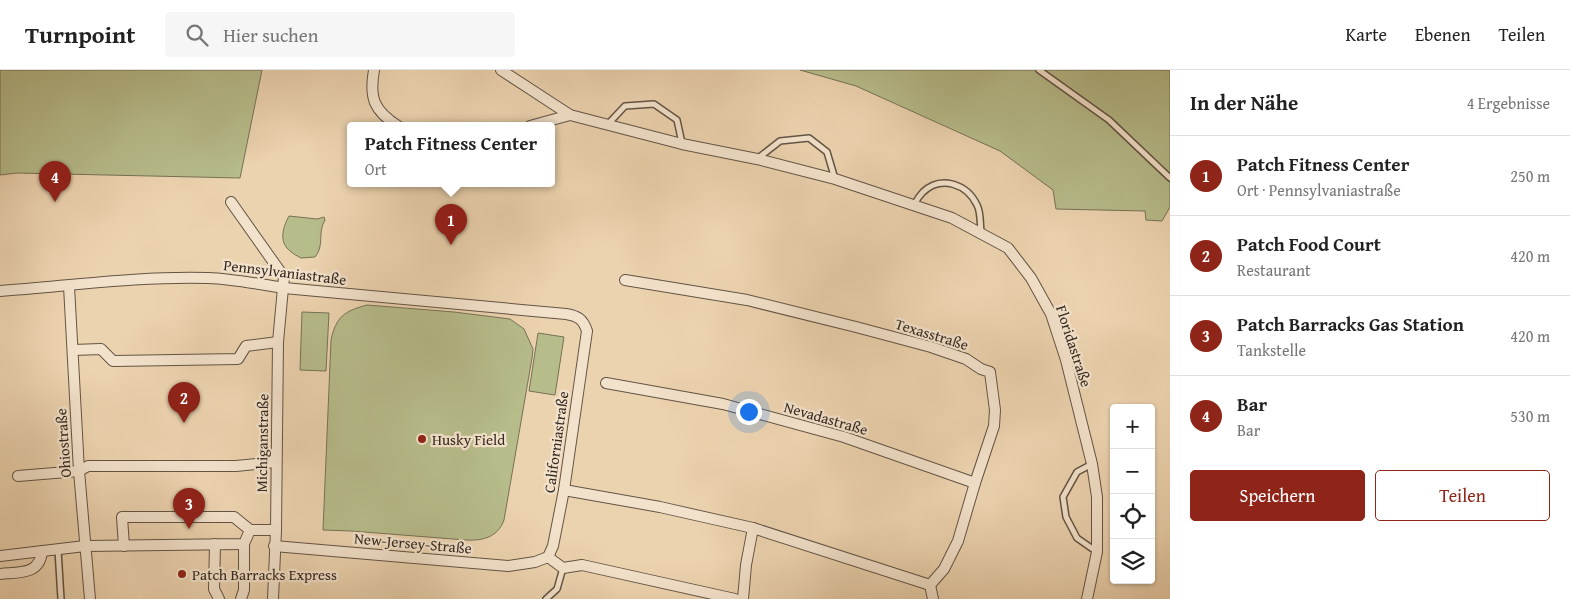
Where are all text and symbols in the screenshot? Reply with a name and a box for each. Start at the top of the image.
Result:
search box [165,12,515,57]
text: Turnpoint [25,17,135,52]
icon: search [183,21,211,49]
text: Hier suchen [223,21,318,49]
text: Karte [1346,21,1387,48]
text: Ebenen [1415,21,1471,48]
text: Teilen [1499,21,1545,48]
text: In der Nähe [1190,87,1298,118]
text: 4 Ergebnisse [1467,91,1550,115]
popup [347,122,555,187]
text: Patch Fitness Center [365,129,537,157]
text: Patch Fitness Center [1237,150,1409,178]
text: Ort [365,157,387,181]
pin: 4 [39,161,71,202]
text: 1 [1202,164,1210,188]
text: 250 m [1510,164,1550,188]
text: Ort · Pennsylvaniastraße [1237,178,1401,202]
pin: 1 [435,204,467,245]
text: Patch Food Court [1237,230,1381,258]
text: 2 [1202,244,1210,268]
text: 420 m [1510,244,1550,268]
street label: Pennsylvaniastraße [222,254,348,290]
text: Restaurant [1237,258,1311,282]
street label: Floridastraße [1051,302,1097,390]
text: Patch Barracks Gas Station [1237,310,1464,338]
street label: Texasstraße [893,313,971,355]
text: 3 [1202,324,1210,348]
text: 420 m [1510,324,1550,348]
text: Tankstelle [1237,338,1306,362]
pin: 2 [168,382,200,423]
street label: Californiastraße [538,390,574,494]
text: Bar [1237,390,1267,418]
street label: Michiganstraße [251,393,273,493]
street label: Nevadastraße [782,396,870,440]
your location [736,399,762,425]
map controls [1110,404,1155,584]
button: + [1110,404,1155,449]
text: 4 [1202,404,1210,428]
text: 530 m [1510,404,1550,428]
street label: Ohiostraße [50,408,76,478]
text: Bar [1237,418,1260,442]
place label: Husky Field [432,429,505,450]
marker: Husky Field [416,433,428,445]
button: − [1110,449,1155,494]
button: Speichern [1190,470,1365,521]
button: Teilen [1375,470,1550,521]
pin: 3 [173,488,205,529]
button: locate [1110,494,1155,539]
street label: New-Jersey-Straße [353,527,473,559]
button: layers [1110,539,1155,584]
place label: Patch Barracks Express [192,564,337,585]
marker: Patch Barracks Express [176,568,188,580]

